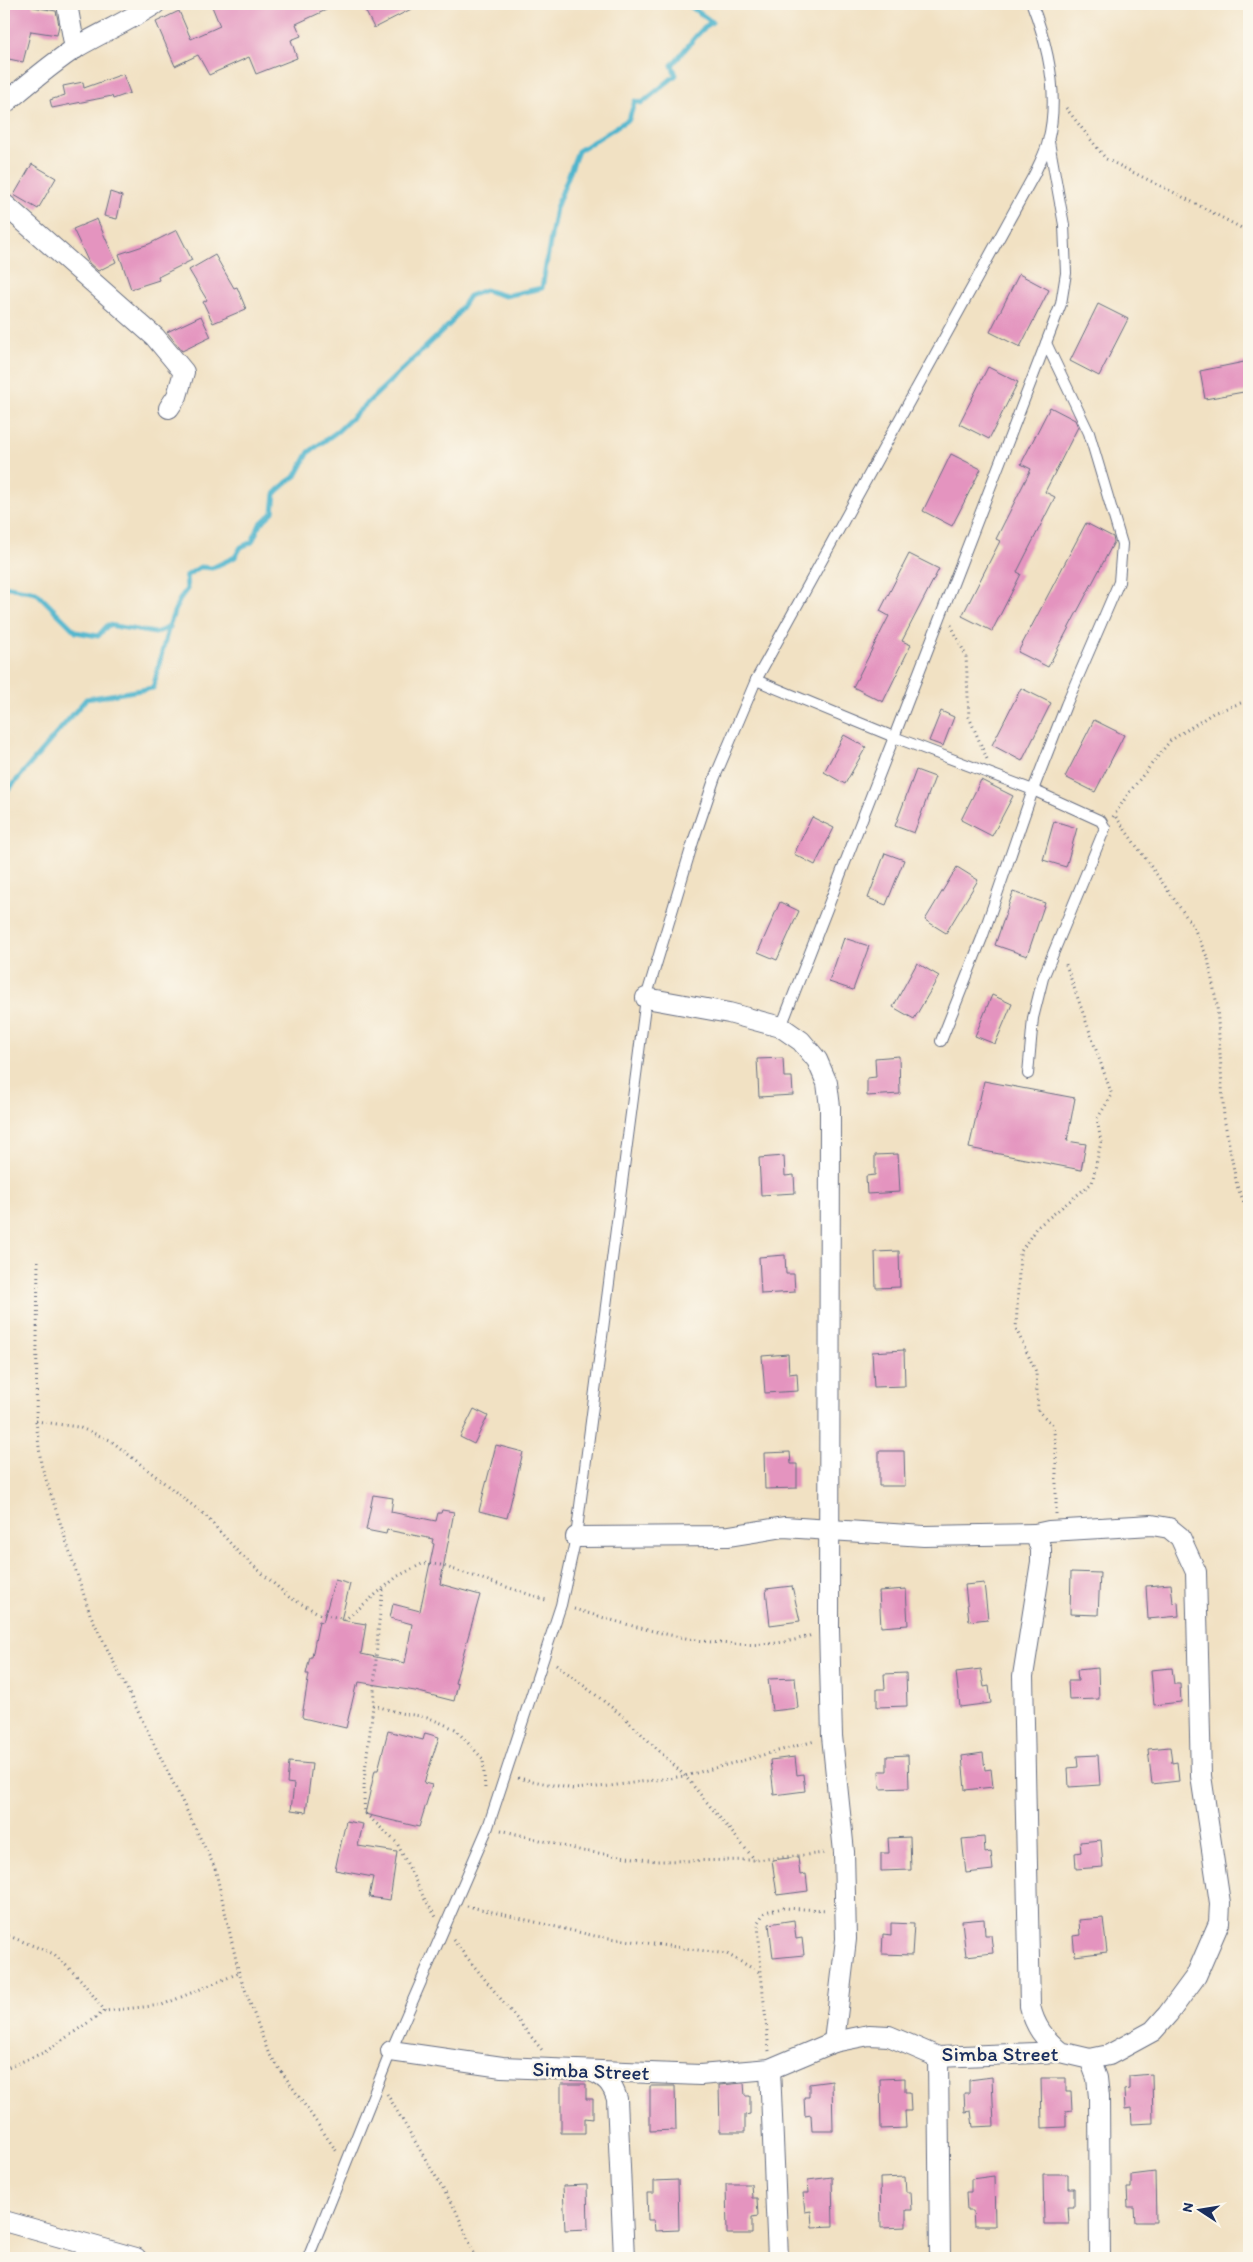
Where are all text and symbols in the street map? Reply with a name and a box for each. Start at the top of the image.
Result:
street label: Simba Street [942,2041,1059,2066]
street label: Simba Street [532,2056,650,2085]
north arrow [1176,2184,1226,2234]
text: N [1178,2201,1197,2214]

